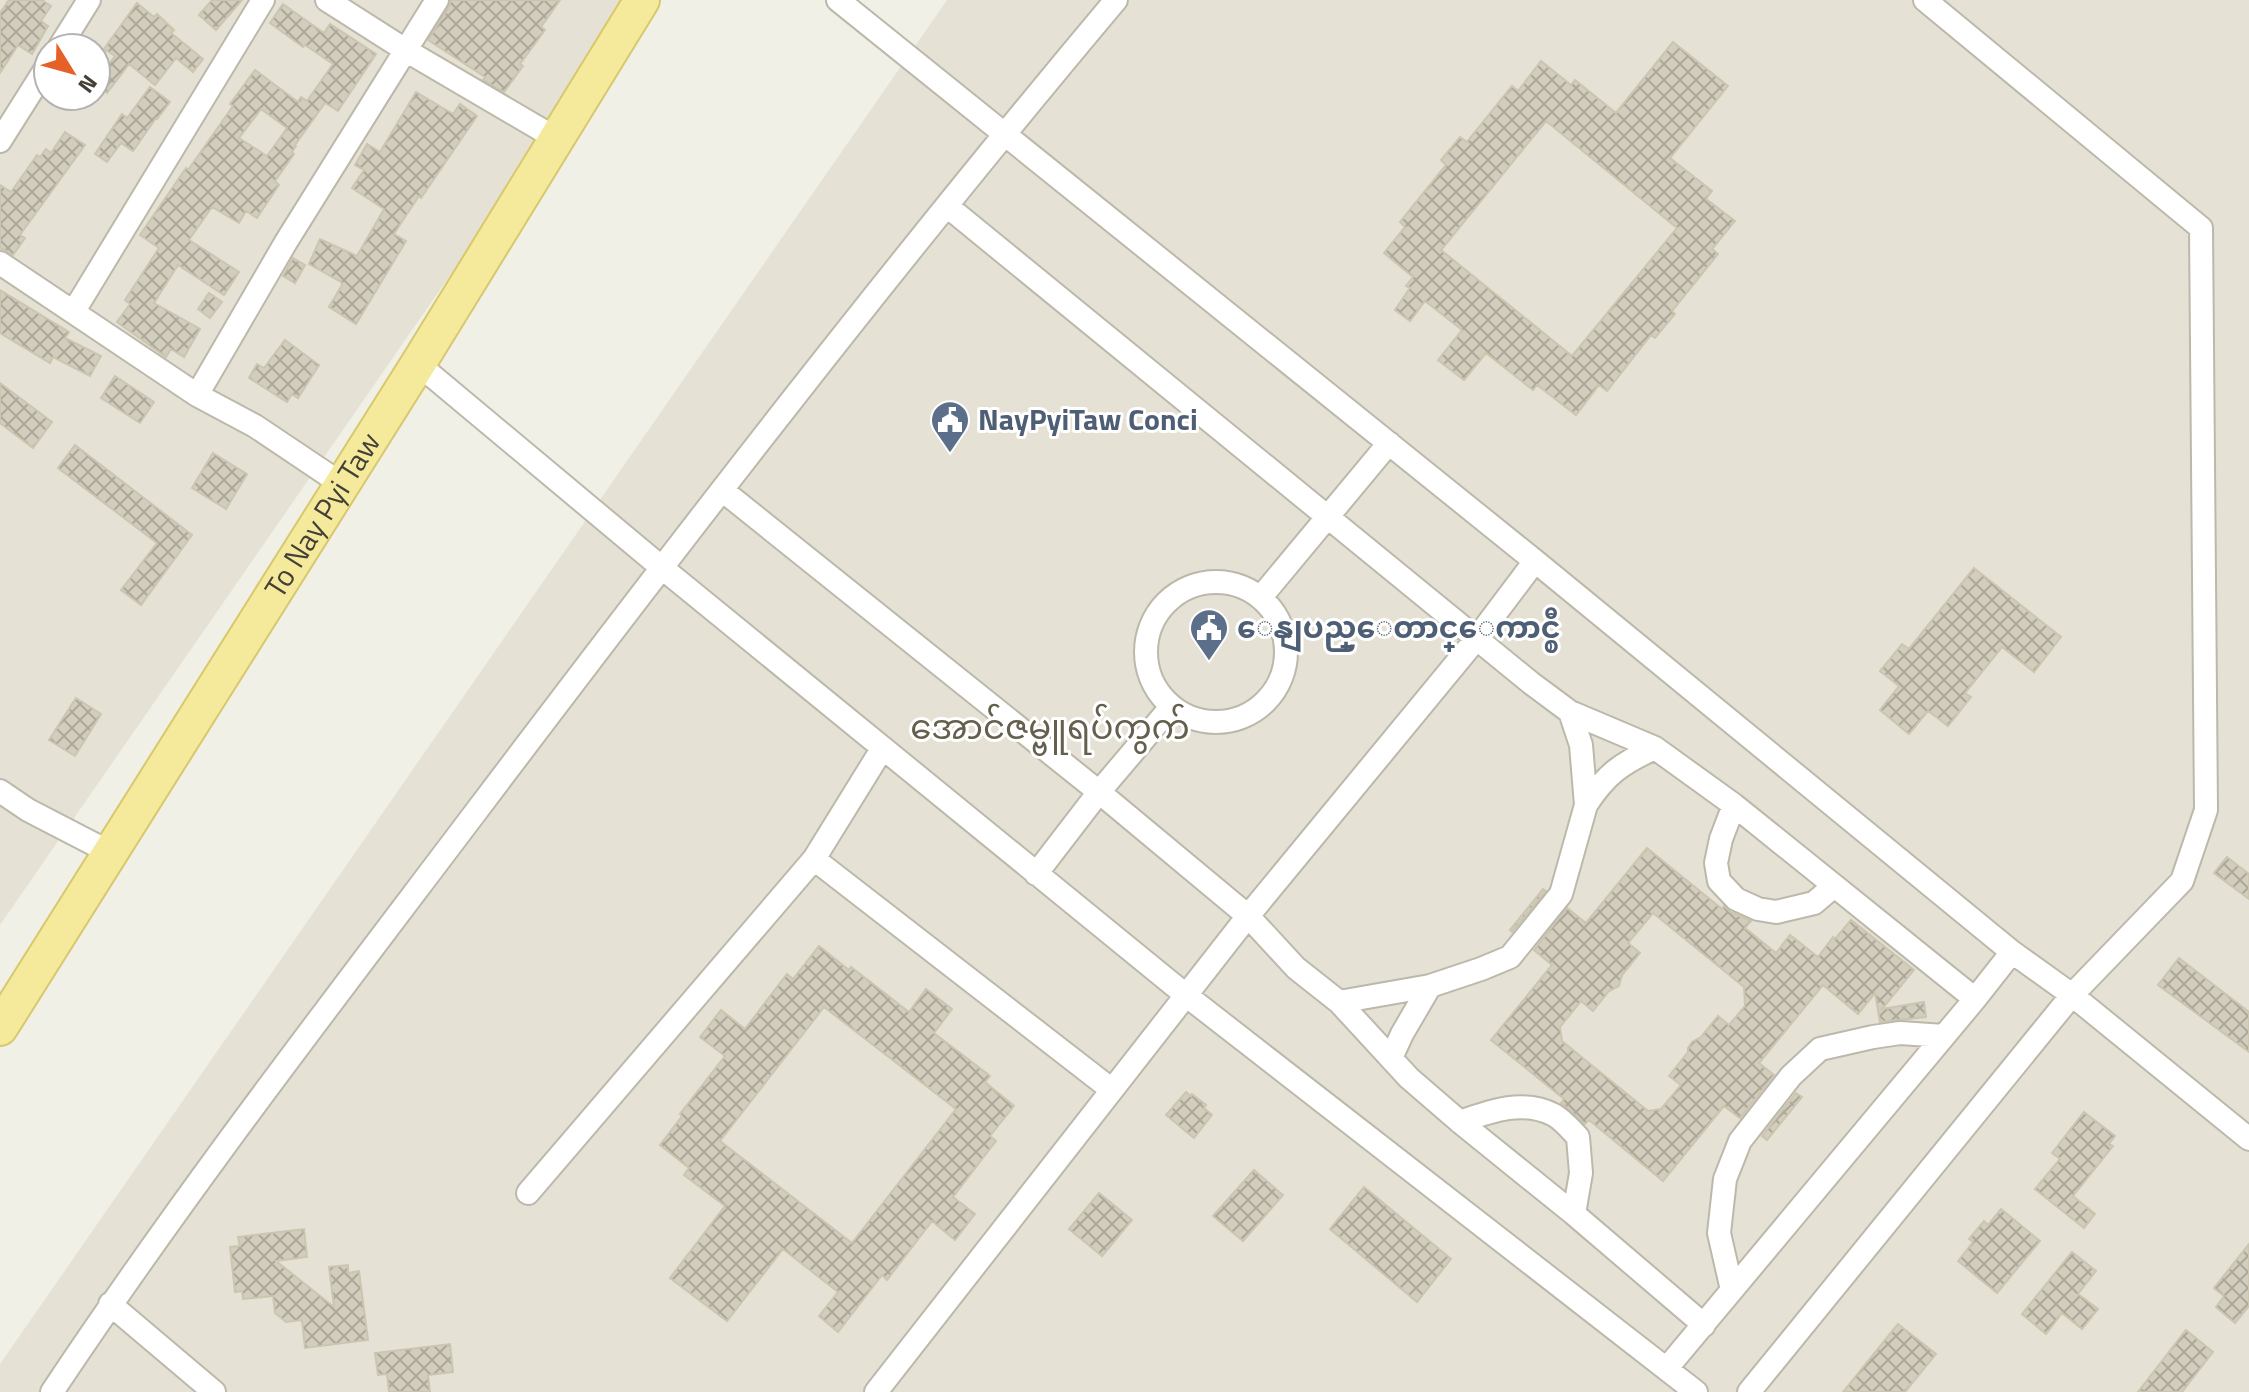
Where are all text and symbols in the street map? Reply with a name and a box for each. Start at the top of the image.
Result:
north arrow [32,32,112,112]
text: N [70,68,106,100]
place label: NayPyiTaw Conci [978,396,1198,442]
public building icon: NayPyiTaw Conci [929,399,971,454]
street label: To Nay Pyi Taw [252,423,392,607]
place label: ေနျပည္ေတာင္ေကာင္စီ [1237,604,1561,653]
public building icon: ေနျပည္ေတာင္ေကာင္စီ [1188,607,1230,662]
district label: အောင်ဇမ္ဗူရပ်ကွက် [910,700,1190,756]

